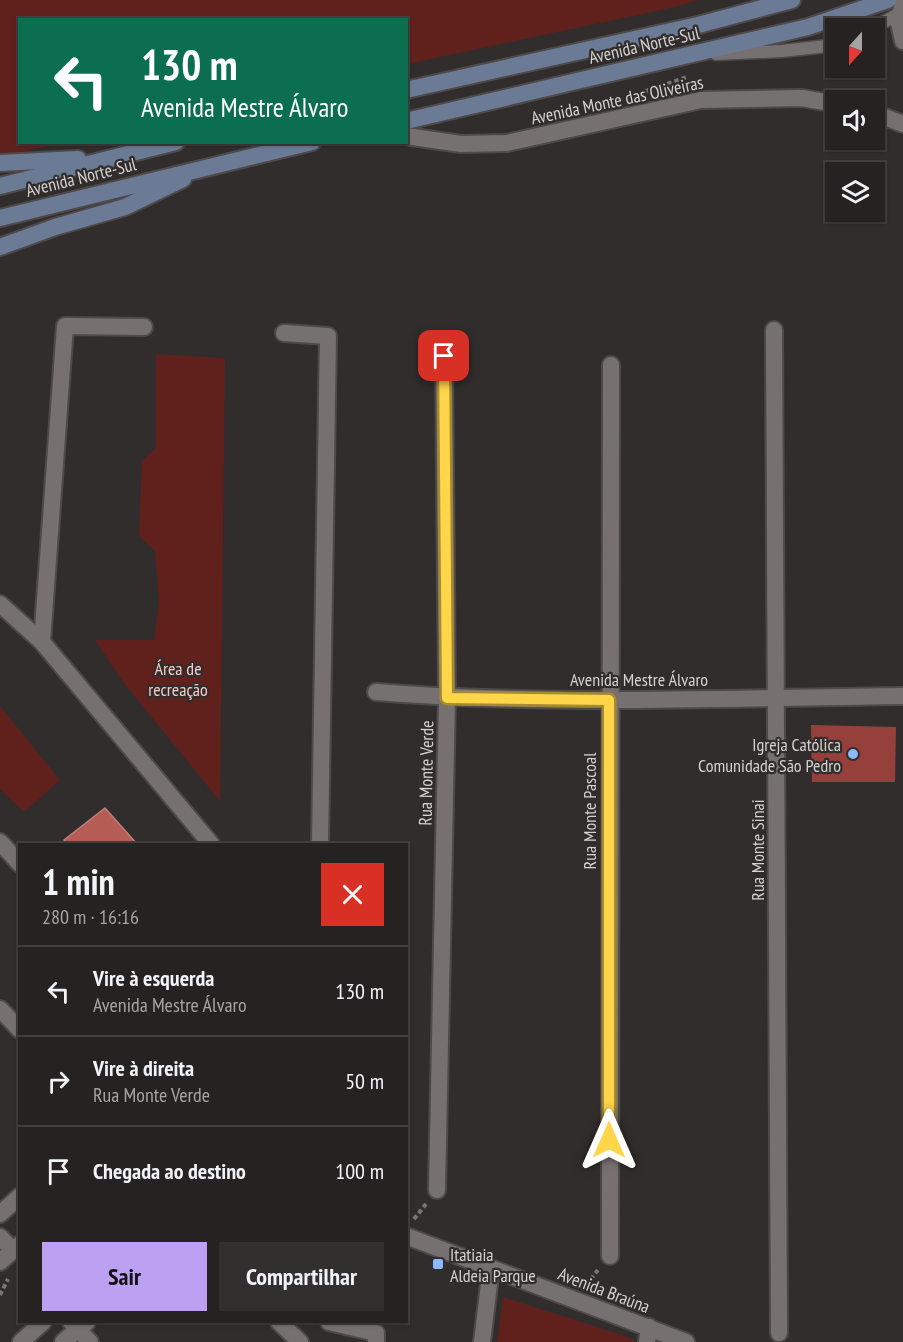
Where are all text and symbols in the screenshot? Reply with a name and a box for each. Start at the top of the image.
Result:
north arrow [825,18,885,78]
map controls [825,18,885,222]
street label: Avenida Norte-Sul [586,21,702,69]
text: 130 m [141,37,238,92]
icon: left [42,42,120,120]
street label: Avenida Monte das Oliveiras [529,70,705,130]
text: Avenida Mestre Álvaro [141,90,348,124]
button: sound [825,90,885,150]
street label: Avenida Norte-Sul [23,152,139,202]
button: layers [825,162,885,222]
pin [418,330,469,381]
icon: arrive [427,339,460,372]
park label: Área de recreação [148,657,208,701]
street label: Avenida Mestre Álvaro [570,668,708,691]
street label: Rua Monte Verde [414,720,438,826]
place label: Igreja Católica Comunidade São Pedro [698,733,841,777]
marker: Igreja Católica Comunidade São Pedro [846,747,860,761]
street label: Rua Monte Pascoal [578,752,601,869]
street label: Rua Monte Sinai [746,799,769,901]
text: 1 min [42,858,115,905]
button: close [321,863,384,926]
text: 280 m · 16:16 [42,904,139,930]
text: Vire à esquerda [93,964,214,992]
icon: left [42,975,75,1008]
text: 130 m [335,977,384,1005]
text: Avenida Mestre Álvaro [93,992,247,1018]
text: Vire à direita [93,1054,194,1082]
icon: right [42,1065,75,1098]
text: 50 m [345,1067,384,1095]
text: Rua Monte Verde [93,1082,210,1108]
position arrow [577,1108,641,1172]
icon: arrive [42,1155,75,1188]
text: Chegada ao destino [93,1157,246,1185]
text: 100 m [335,1157,384,1185]
button: Sair [42,1242,207,1311]
button: Compartilhar [219,1242,384,1311]
place label: Itatiaia Aldeia Parque [450,1243,536,1287]
marker: Itatiaia Aldeia Parque [431,1257,445,1271]
street label: Avenida Braúna [555,1262,653,1318]

